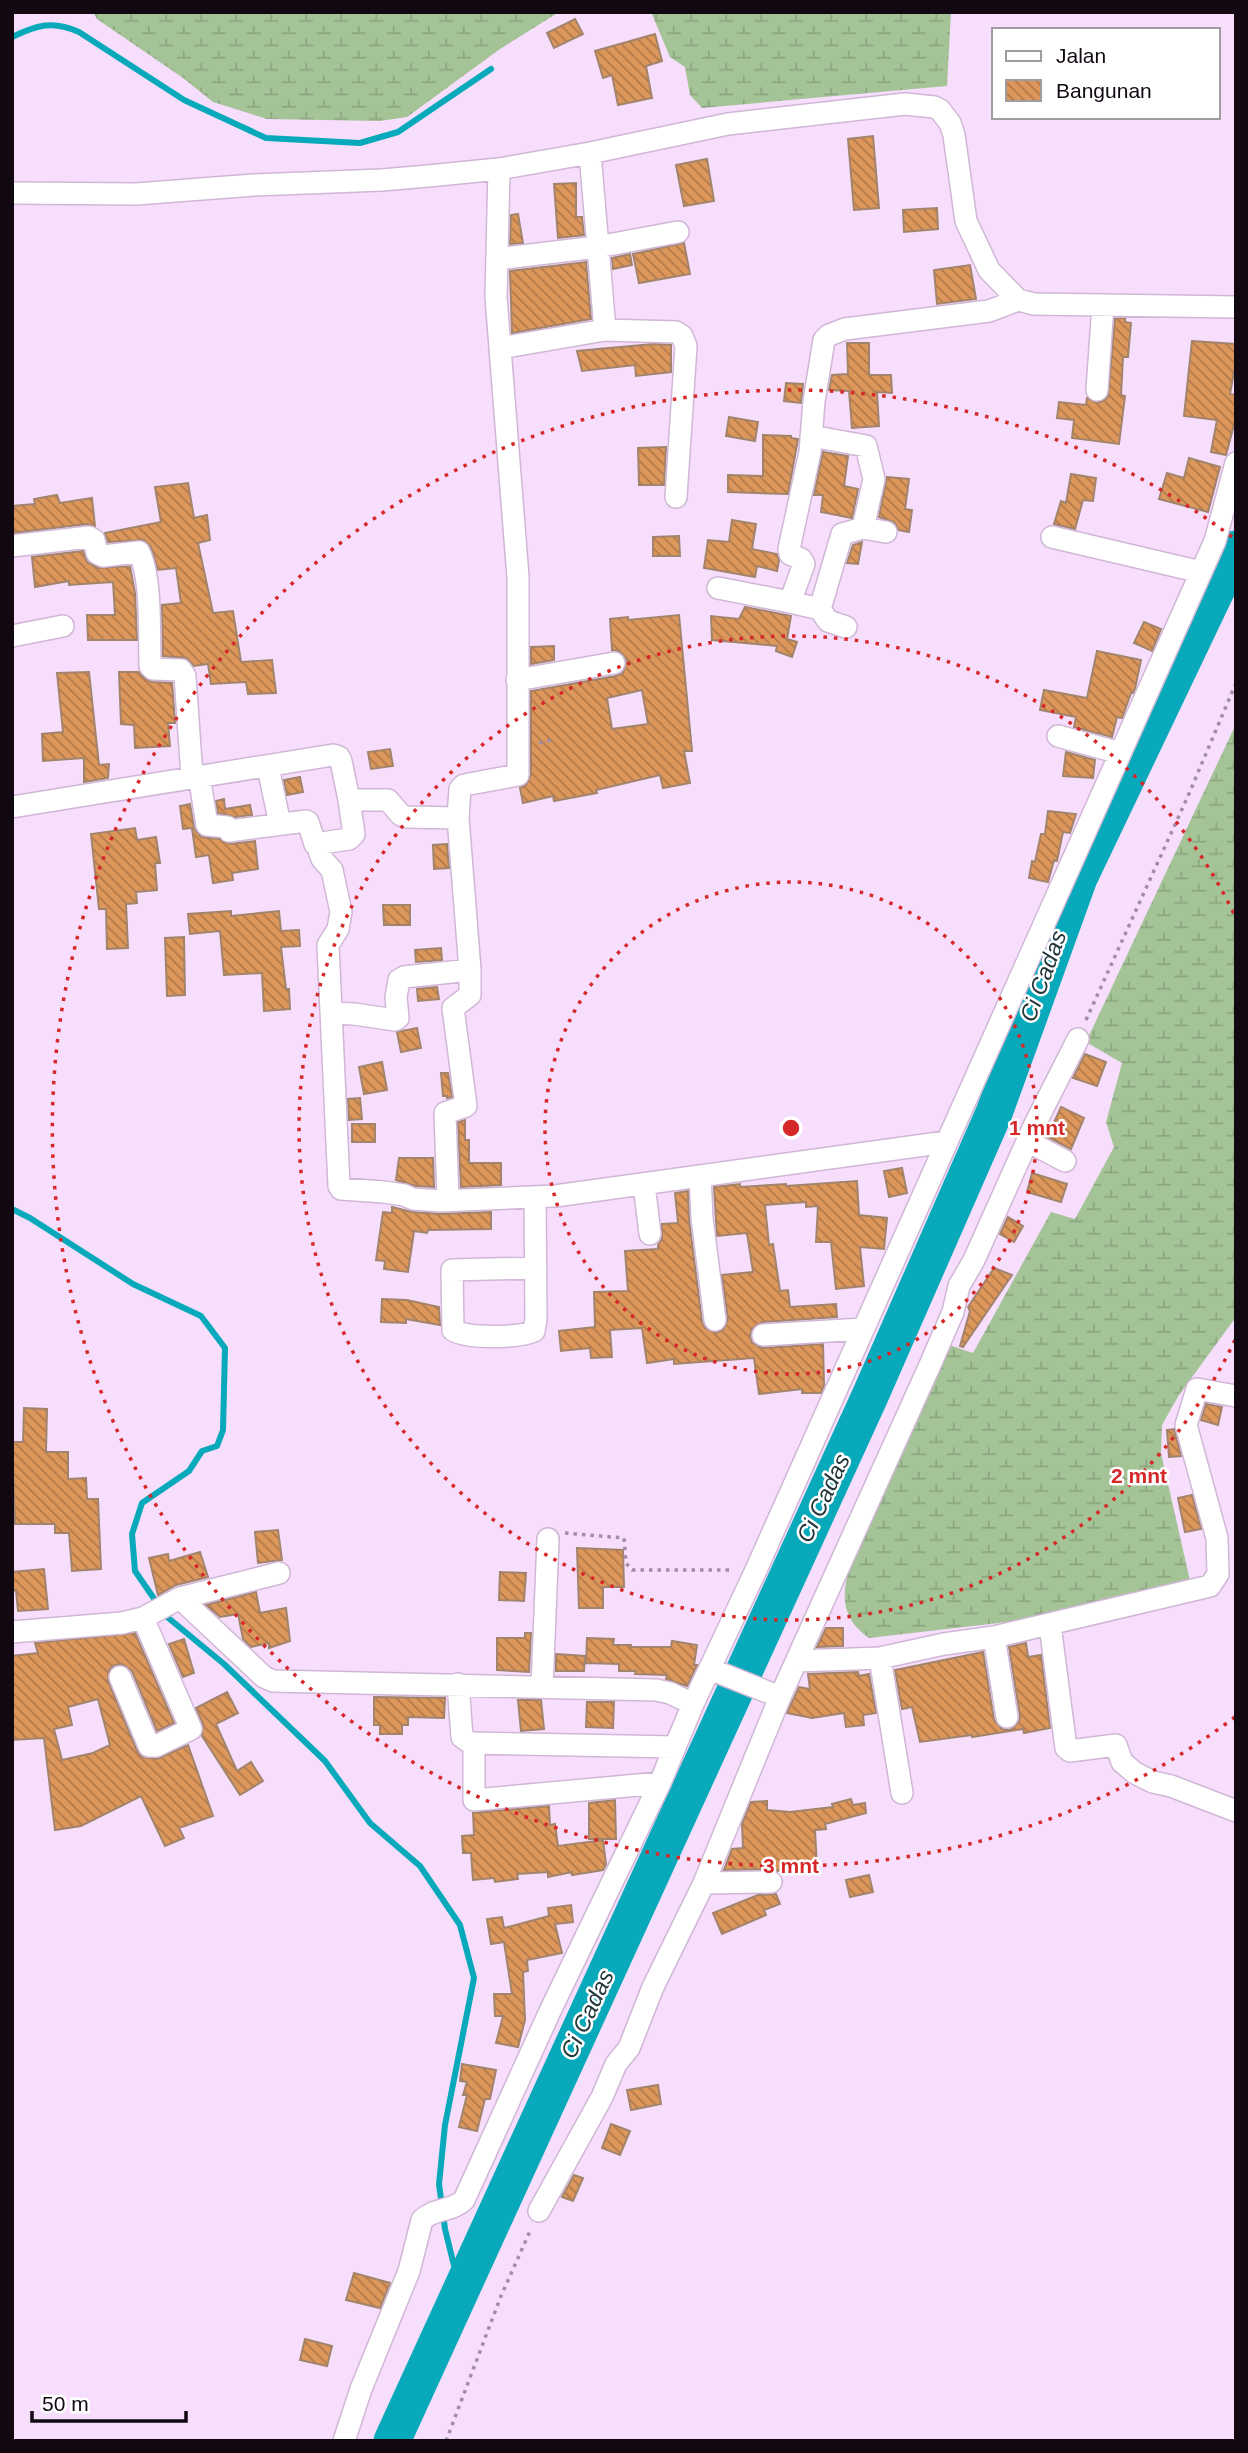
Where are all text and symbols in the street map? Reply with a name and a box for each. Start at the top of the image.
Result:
legend [992,28,1220,119]
text: Jalan [1056,44,1106,67]
text: Bangunan [1056,79,1152,102]
water label: Ci Cadas [1015,927,1072,1025]
centre of rings [779,1116,803,1140]
text: 1 mnt [1009,1116,1065,1139]
water label: Ci Cadas [791,1449,855,1546]
text: 2 mnt [1111,1464,1167,1487]
text: 3 mnt [763,1854,819,1877]
water label: Ci Cadas [555,1965,619,2062]
scale bar [32,2380,186,2424]
text: 50 m [42,2392,89,2415]

